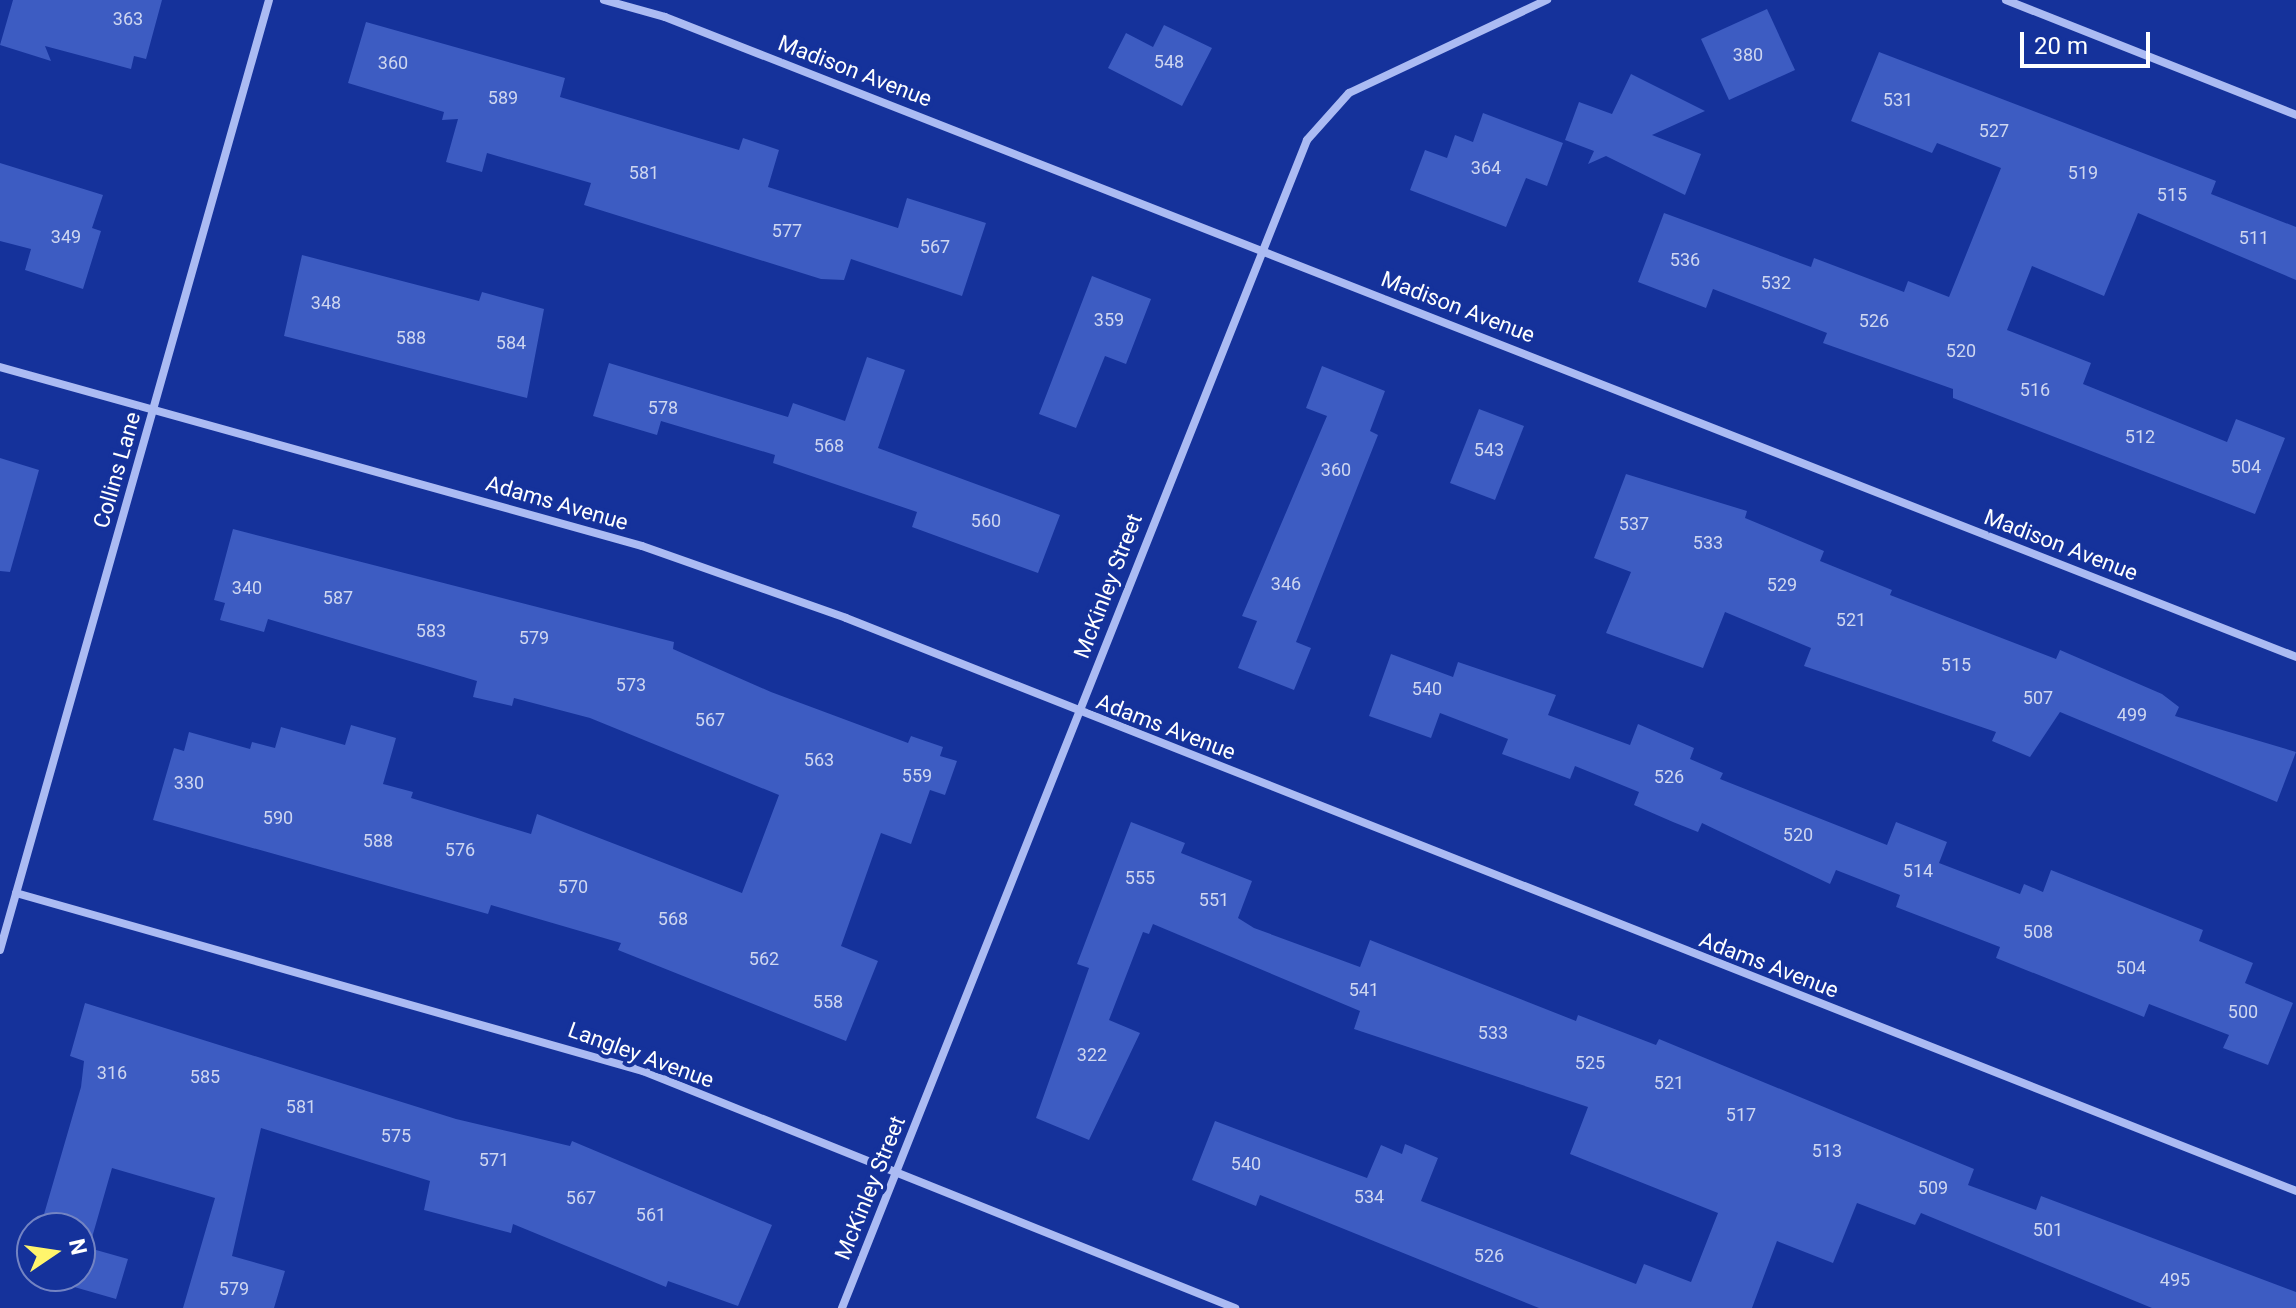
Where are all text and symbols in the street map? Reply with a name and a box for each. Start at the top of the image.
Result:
house number: 363 [113,8,143,30]
scale bar [2024,16,2154,66]
street label: Madison Avenue [774,30,936,112]
text: 20 m [2034,32,2088,60]
house number: 380 [1733,44,1763,66]
house number: 548 [1154,51,1184,73]
house number: 360 [378,52,408,74]
house number: 589 [488,87,518,109]
house number: 531 [1883,89,1913,111]
house number: 527 [1979,120,2009,142]
house number: 364 [1471,157,1501,179]
house number: 581 [629,162,659,184]
house number: 519 [2068,162,2098,184]
house number: 515 [2157,184,2187,206]
house number: 577 [772,220,802,242]
house number: 349 [51,226,81,248]
house number: 511 [2239,227,2269,249]
house number: 567 [920,236,950,258]
house number: 536 [1670,249,1700,271]
street label: Madison Avenue [1377,266,1539,348]
house number: 532 [1761,272,1791,294]
house number: 348 [311,292,341,314]
house number: 359 [1094,309,1124,331]
house number: 526 [1859,310,1889,332]
house number: 588 [396,327,426,349]
house number: 584 [496,332,526,354]
house number: 520 [1946,340,1976,362]
house number: 516 [2020,379,2050,401]
house number: 578 [648,397,678,419]
street label: Collins Lane [88,409,146,531]
house number: 512 [2125,426,2155,448]
house number: 568 [814,435,844,457]
house number: 543 [1474,439,1504,461]
house number: 504 [2231,456,2261,478]
house number: 360 [1321,459,1351,481]
street label: Adams Avenue [483,470,631,536]
street label: Madison Avenue [1980,504,2142,586]
house number: 560 [971,510,1001,532]
street label: McKinley Street [1068,510,1148,662]
house number: 537 [1619,513,1649,535]
house number: 533 [1693,532,1723,554]
house number: 346 [1271,573,1301,595]
house number: 529 [1767,574,1797,596]
house number: 340 [232,577,262,599]
house number: 587 [323,587,353,609]
house number: 521 [1836,609,1866,631]
house number: 583 [416,620,446,642]
house number: 579 [519,627,549,649]
house number: 515 [1941,654,1971,676]
house number: 573 [616,674,646,696]
house number: 540 [1412,678,1442,700]
house number: 507 [2023,687,2053,709]
street label: Adams Avenue [1093,688,1239,766]
house number: 499 [2117,704,2147,726]
house number: 567 [695,709,725,731]
house number: 563 [804,749,834,771]
house number: 559 [902,765,932,787]
house number: 526 [1654,766,1684,788]
house number: 330 [174,772,204,794]
house number: 590 [263,807,293,829]
house number: 520 [1783,824,1813,846]
house number: 588 [363,830,393,852]
house number: 576 [445,839,475,861]
house number: 514 [1903,860,1933,882]
house number: 555 [1125,867,1155,889]
house number: 570 [558,876,588,898]
house number: 551 [1199,889,1229,911]
house number: 568 [658,908,688,930]
house number: 508 [2023,921,2053,943]
street label: Adams Avenue [1696,926,1842,1004]
house number: 562 [749,948,779,970]
house number: 504 [2116,957,2146,979]
house number: 541 [1349,979,1379,1001]
house number: 558 [813,991,843,1013]
house number: 500 [2228,1001,2258,1023]
street label: Langley Avenue [565,1016,717,1094]
house number: 533 [1478,1022,1508,1044]
house number: 322 [1077,1044,1107,1066]
house number: 525 [1575,1052,1605,1074]
house number: 316 [97,1062,127,1084]
house number: 585 [190,1066,220,1088]
house number: 521 [1654,1072,1684,1094]
house number: 581 [286,1096,316,1118]
house number: 517 [1726,1104,1756,1126]
street label: McKinley Street [829,1112,911,1264]
house number: 575 [381,1125,411,1147]
house number: 513 [1812,1140,1842,1162]
house number: 571 [479,1149,509,1171]
house number: 540 [1231,1153,1261,1175]
house number: 509 [1918,1177,1948,1199]
house number: 534 [1354,1186,1384,1208]
house number: 567 [566,1187,596,1209]
house number: 561 [636,1204,666,1226]
north arrow [16,1212,96,1292]
house number: 501 [2033,1219,2063,1241]
text: N [64,1237,92,1257]
house number: 526 [1474,1245,1504,1267]
house number: 495 [2160,1269,2190,1291]
house number: 579 [219,1278,249,1300]

